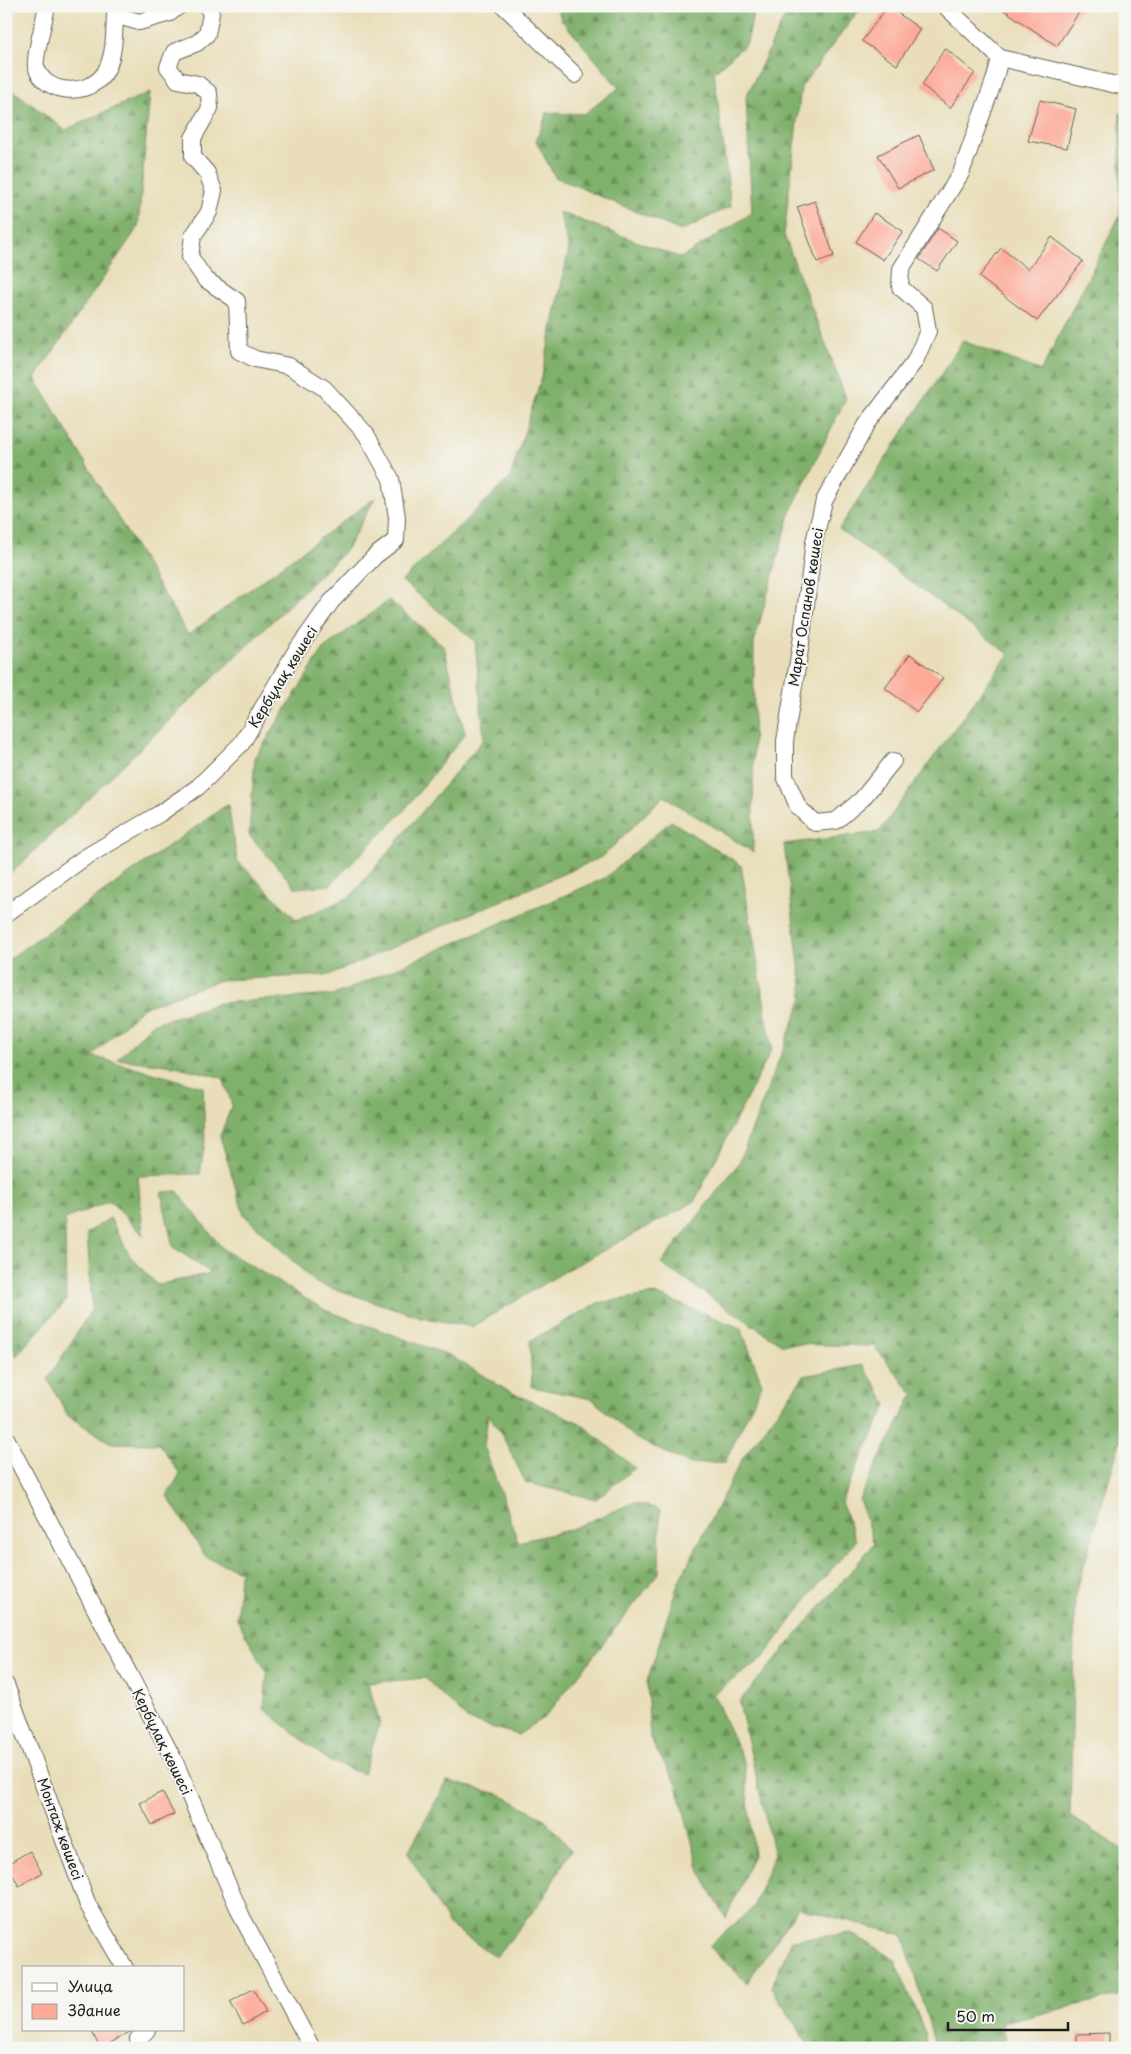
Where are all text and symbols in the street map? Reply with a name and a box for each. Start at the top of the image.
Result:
street label: Марат Оспанов көшесі [783,526,828,688]
street label: Кербұлақ көшесі [243,622,322,732]
street label: Кербұлақ көшесі [128,1685,197,1799]
street label: Монтаж көшесі [32,1775,89,1883]
legend [22,1966,185,2032]
text: Улица [68,1974,113,1997]
text: Здание [68,1998,121,2021]
scale bar [948,1999,1068,2031]
text: 50 m [956,2004,995,2027]

